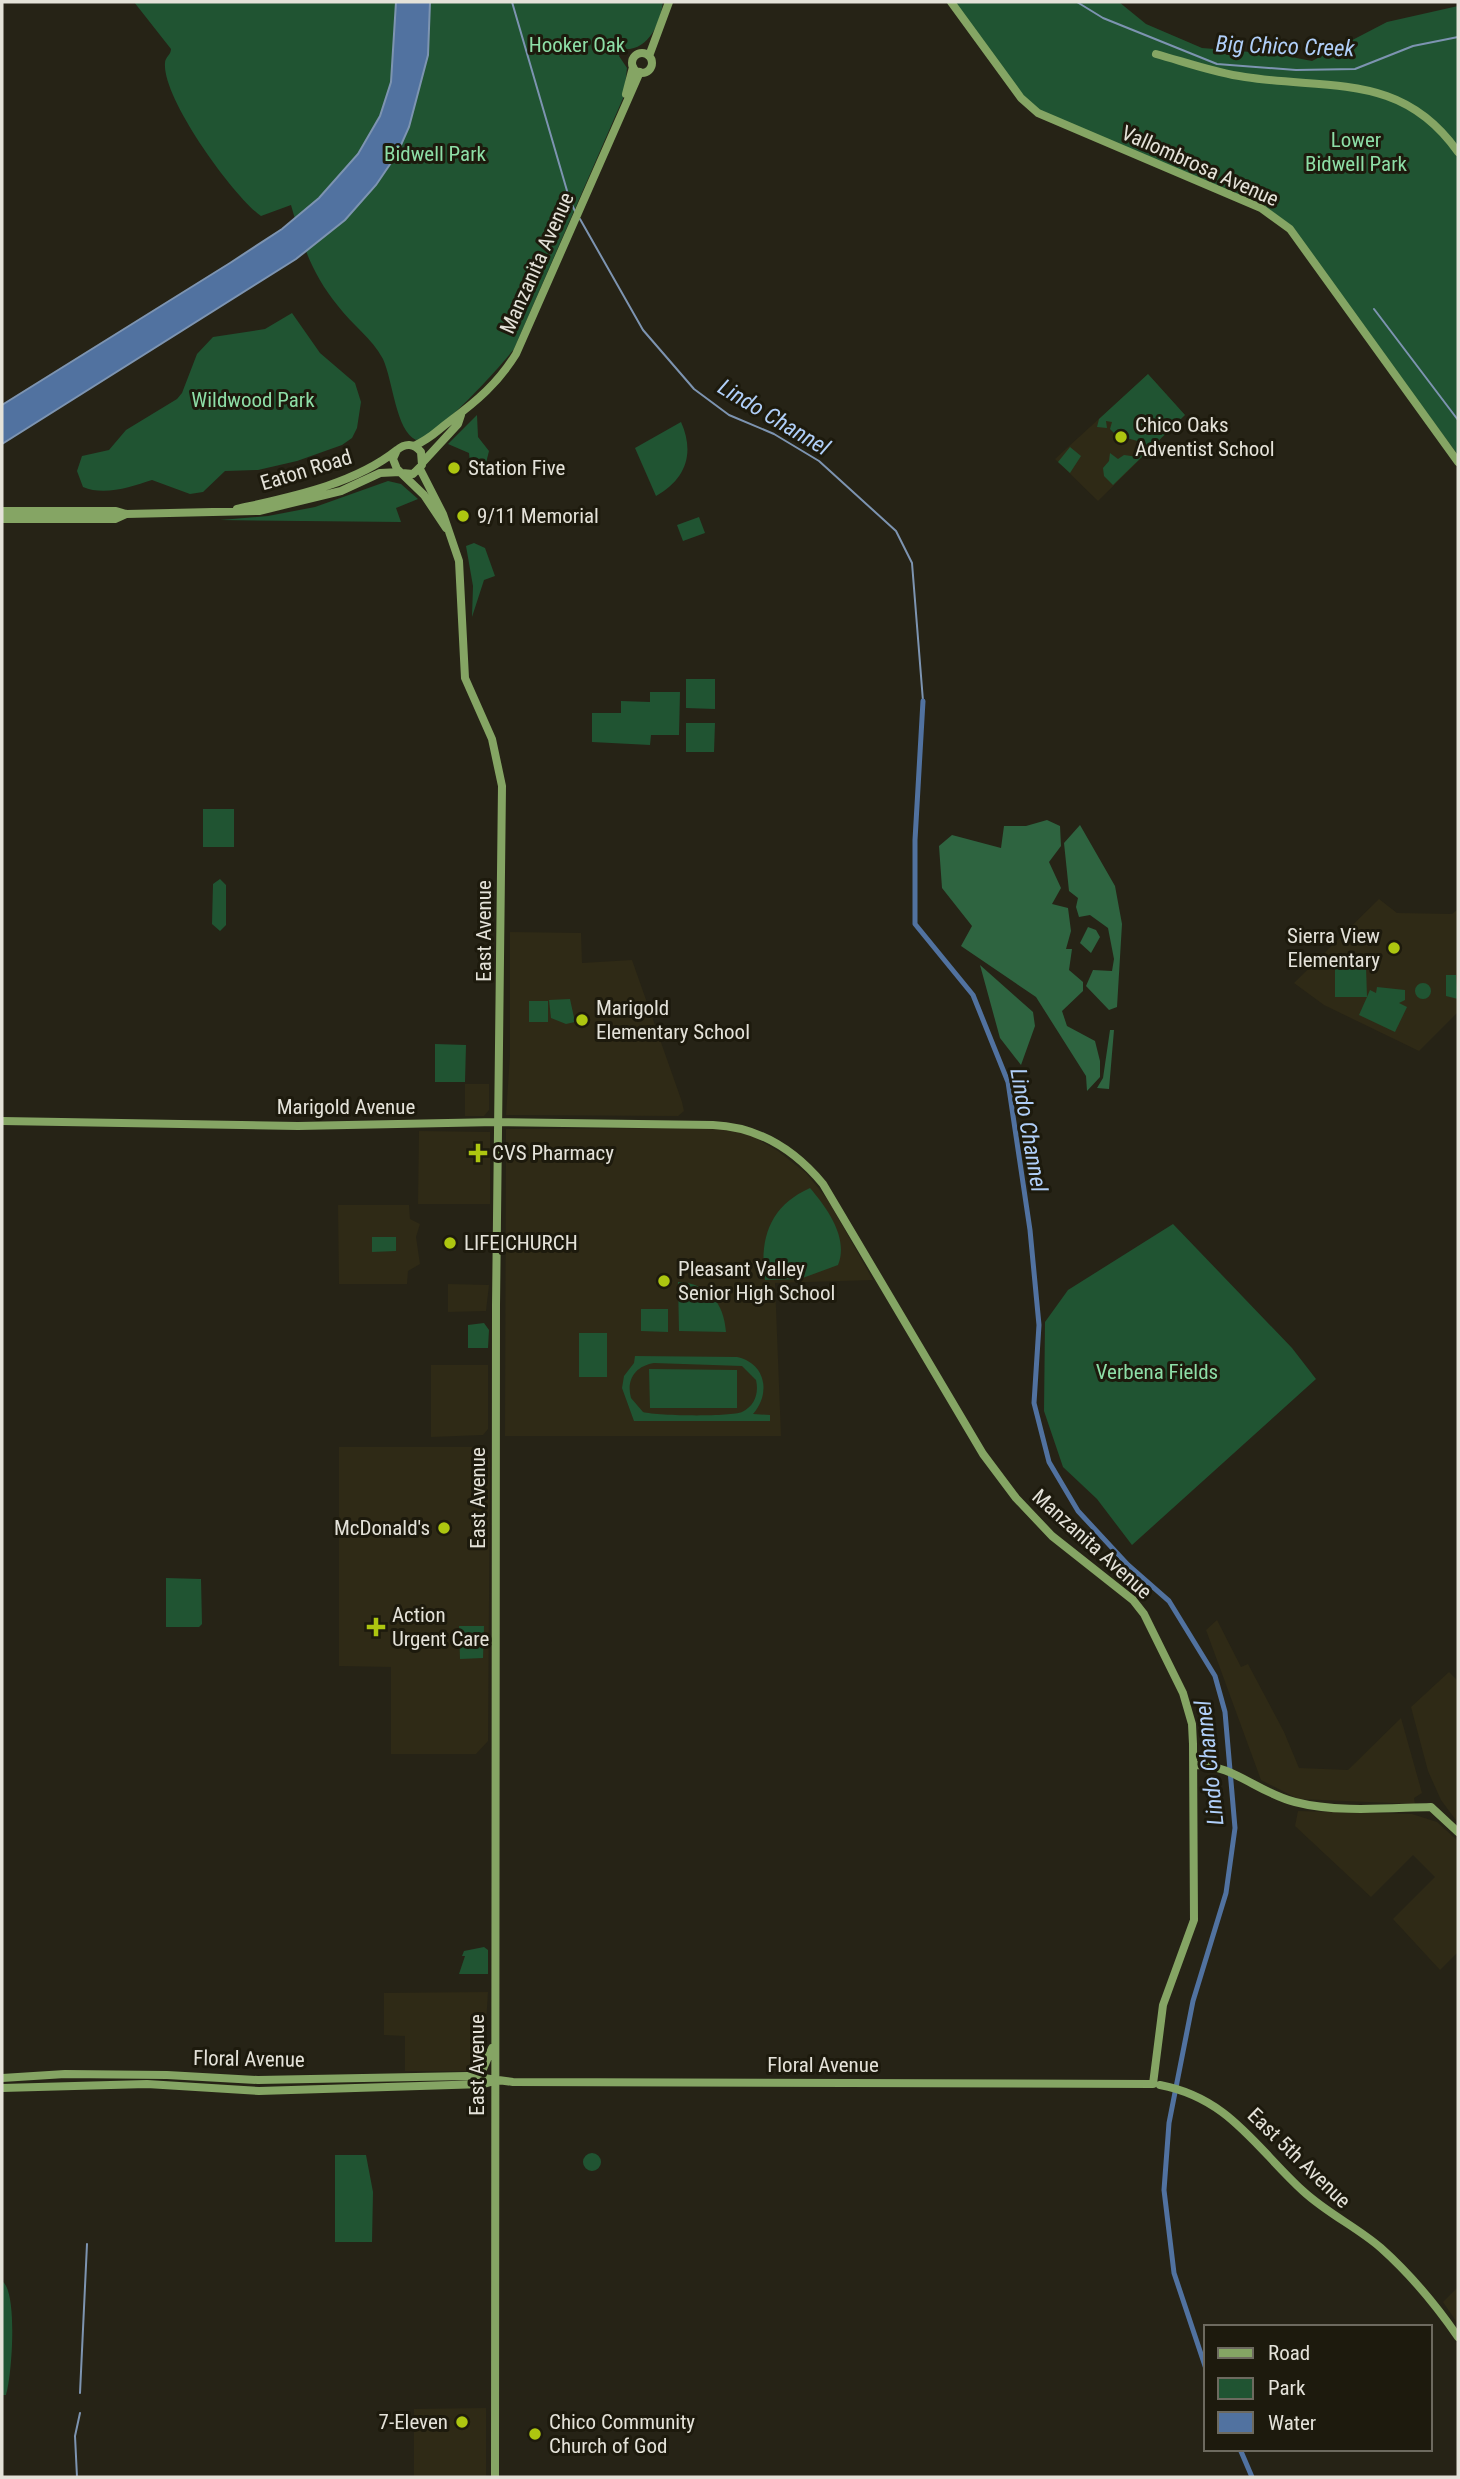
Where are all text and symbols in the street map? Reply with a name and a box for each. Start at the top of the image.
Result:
water label: Big Chico Creek [1215,31,1356,62]
park label: Hooker Oak [529,33,626,57]
street label: Vallombrosa Avenue [1118,121,1282,211]
park label: Lower Bidwell Park [1305,128,1408,176]
park label: Bidwell Park [384,142,487,166]
street label: Manzanita Avenue [495,189,579,337]
water label: Lindo Channel [713,374,835,462]
park label: Wildwood Park [191,388,315,412]
place label: Chico Oaks Adventist School [1135,413,1275,461]
marker: Chico Oaks Adventist School [1113,429,1129,445]
street label: Eaton Road [257,445,355,495]
place label: Station Five [468,456,565,480]
marker: Station Five [446,460,462,476]
place label: 9/11 Memorial [477,504,599,528]
marker: 9/11 Memorial [455,508,471,524]
street label: East Avenue [472,880,496,982]
place label: Sierra View Elementary [1287,924,1380,972]
marker: Sierra View Elementary [1386,940,1402,956]
place label: Marigold Elementary School [596,996,750,1044]
marker: Marigold Elementary School [574,1012,590,1028]
water label: Lindo Channel [1004,1066,1053,1195]
street label: Marigold Avenue [277,1095,415,1119]
place label: CVS Pharmacy [492,1141,614,1165]
marker: CVS Pharmacy [470,1145,486,1161]
place label: LIFE|CHURCH [464,1231,578,1255]
marker: LIFE|CHURCH [442,1235,458,1251]
place label: Pleasant Valley Senior High School [678,1257,835,1305]
marker: Pleasant Valley Senior High School [656,1273,672,1289]
park label: Verbena Fields [1096,1360,1218,1384]
street label: East Avenue [466,1447,490,1549]
street label: Manzanita Avenue [1028,1484,1157,1604]
place label: McDonald's [334,1516,430,1540]
marker: McDonald's [436,1520,452,1536]
place label: Action Urgent Care [392,1603,490,1651]
marker: Action Urgent Care [366,1617,386,1637]
water label: Lindo Channel [1189,1698,1229,1827]
street label: East Avenue [465,2014,489,2116]
street label: Floral Avenue [193,2046,305,2072]
street label: Floral Avenue [767,2053,879,2077]
street label: East 5th Avenue [1243,2103,1355,2213]
legend [1204,2325,1432,2451]
text: Road [1268,2341,1310,2365]
text: Park [1268,2376,1306,2400]
place label: 7-Eleven [379,2410,448,2434]
place label: Chico Community Church of God [549,2410,695,2458]
text: Water [1268,2411,1316,2435]
marker: 7-Eleven [454,2414,470,2430]
marker: Chico Community Church of God [527,2426,543,2442]

